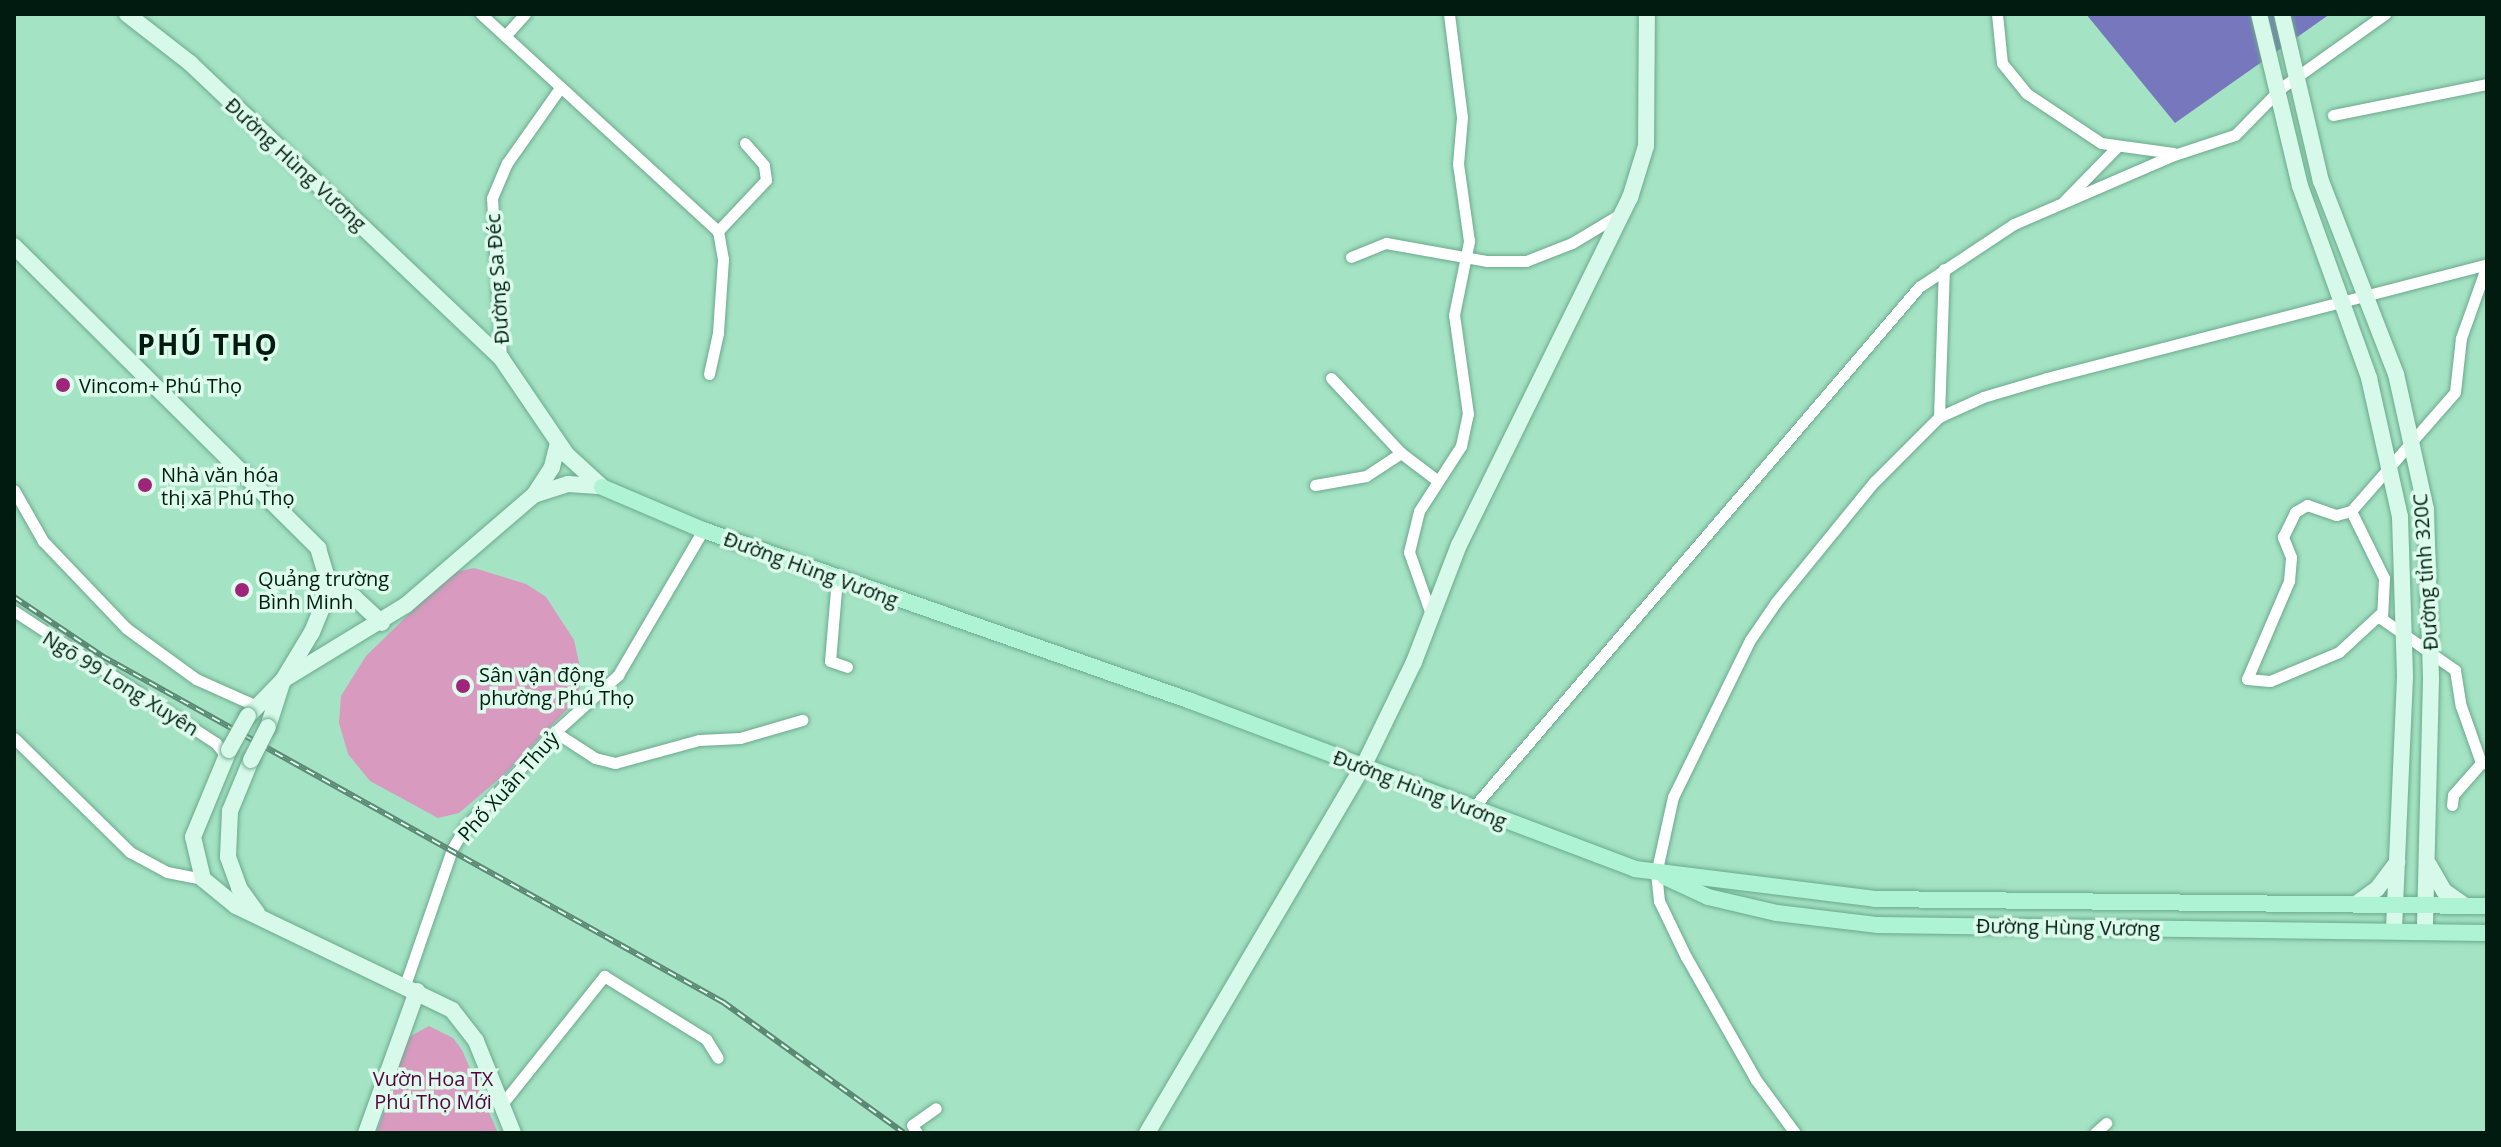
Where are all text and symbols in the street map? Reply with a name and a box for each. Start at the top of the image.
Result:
street label: Đường Hùng Vương [220,92,372,236]
street label: Đường Sa Đéc [480,213,514,345]
district label: PHÚ THỌ [137,327,279,361]
place label: Vincom+ Phú Thọ [79,373,242,397]
marker: Vincom+ Phú Thọ [54,376,72,394]
place label: Nhà văn hóa thị xã Phú Thọ [161,462,294,509]
marker: Nhà văn hóa thị xã Phú Thọ [136,476,154,494]
street label: Đường tỉnh 320C [2408,493,2442,651]
street label: Đường Hùng Vương [720,526,902,612]
place label: Quảng trường Bình Minh [258,566,389,613]
marker: Quảng trường Bình Minh [233,581,251,599]
street label: Ngõ 99 Long Xuyên [39,625,203,741]
place label: Sân vận động phường Phú Thọ [479,662,634,709]
marker: Sân vận động phường Phú Thọ [454,677,472,695]
street label: Phố Xuân Thuỷ [452,726,564,846]
street label: Đường Hùng Vương [1330,745,1510,833]
street label: Đường Hùng Vương [1976,913,2160,941]
park label: Vườn Hoa TX Phú Thọ Mới [373,1067,493,1114]

